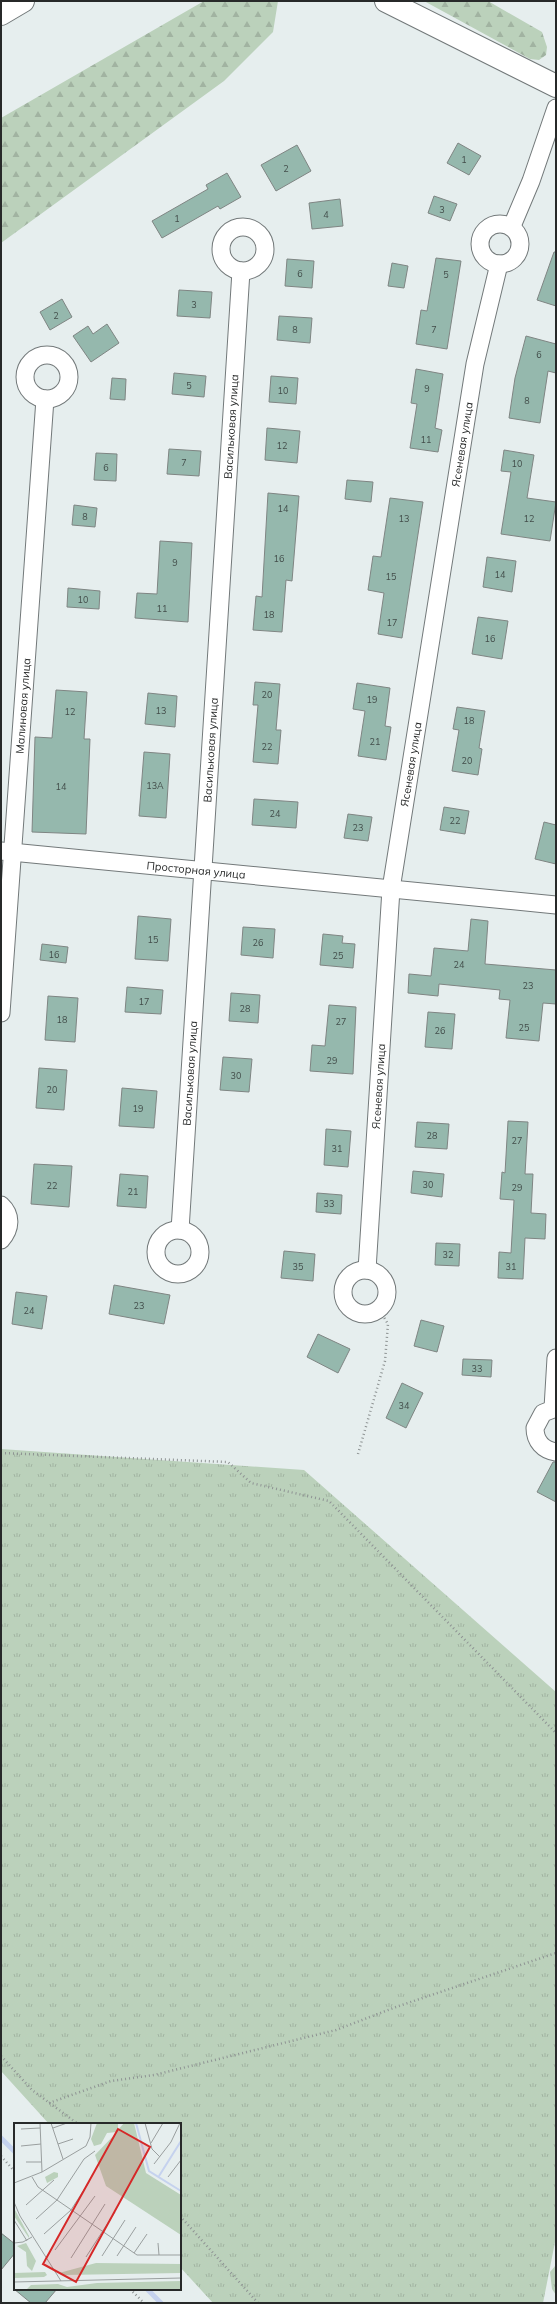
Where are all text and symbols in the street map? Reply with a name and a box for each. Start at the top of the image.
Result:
house number: 1 [461,154,467,165]
house number: 2 [283,163,289,174]
house number: 3 [439,204,445,215]
house number: 4 [323,209,329,220]
house number: 1 [174,213,180,224]
house number: 6 [297,268,303,279]
house number: 5 [443,269,449,280]
house number: 3 [191,299,197,310]
house number: 2 [53,310,59,321]
house number: 8 [292,324,298,335]
house number: 7 [431,324,437,335]
house number: 6 [536,349,542,360]
street label: Васильковая улица [221,374,241,479]
house number: 5 [186,380,192,391]
house number: 9 [424,383,430,394]
house number: 10 [278,385,288,396]
house number: 8 [524,395,530,406]
street label: Ясеневая улица [448,401,476,488]
house number: 11 [421,434,431,445]
house number: 12 [277,440,287,451]
house number: 7 [181,457,187,468]
house number: 10 [512,458,522,469]
house number: 6 [103,462,109,473]
house number: 14 [278,503,289,514]
house number: 8 [82,511,88,522]
house number: 13 [399,513,409,524]
house number: 12 [524,513,534,524]
house number: 16 [274,553,284,564]
house number: 9 [172,557,178,568]
house number: 14 [495,569,506,580]
house number: 15 [386,571,397,582]
house number: 10 [78,594,88,605]
house number: 11 [157,603,167,614]
house number: 18 [264,609,274,620]
house number: 17 [387,617,397,628]
house number: 16 [485,633,495,644]
street label: Малиновая улица [13,657,33,754]
house number: 20 [262,689,272,700]
house number: 19 [367,694,377,705]
street label: Васильковая улица [200,697,221,803]
house number: 13 [156,705,166,716]
house number: 12 [65,706,75,717]
house number: 18 [464,715,474,726]
street label: Ясеневая улица [397,721,425,808]
house number: 21 [370,736,380,747]
house number: 22 [262,741,272,752]
house number: 20 [462,755,472,766]
house number: 13А [146,780,164,791]
house number: 14 [56,781,67,792]
house number: 24 [270,808,281,819]
house number: 22 [450,815,460,826]
house number: 23 [353,822,363,833]
street label: Просторная улица [146,858,246,882]
house number: 15 [148,934,159,945]
house number: 26 [253,937,263,948]
house number: 16 [49,949,59,960]
house number: 25 [333,950,344,961]
house number: 24 [454,959,465,970]
house number: 23 [523,980,533,991]
house number: 17 [139,996,149,1007]
house number: 28 [240,1003,250,1014]
house number: 18 [57,1014,67,1025]
house number: 27 [336,1016,346,1027]
street label: Васильковая улица [180,1020,200,1126]
house number: 25 [519,1022,530,1033]
house number: 26 [435,1025,445,1036]
street label: Ясеневая улица [369,1043,388,1130]
house number: 29 [327,1055,337,1066]
house number: 30 [231,1070,241,1081]
house number: 20 [47,1084,57,1095]
house number: 19 [133,1103,143,1114]
house number: 28 [427,1130,437,1141]
house number: 27 [512,1135,522,1146]
house number: 31 [332,1143,342,1154]
house number: 30 [423,1179,433,1190]
house number: 22 [47,1180,57,1191]
house number: 29 [512,1182,522,1193]
house number: 21 [128,1186,138,1197]
house number: 33 [324,1198,334,1209]
house number: 32 [443,1249,453,1260]
house number: 35 [293,1261,304,1272]
house number: 31 [506,1261,516,1272]
house number: 23 [134,1300,144,1311]
house number: 24 [24,1305,35,1316]
house number: 33 [472,1363,482,1374]
house number: 34 [399,1400,410,1411]
inset map [14,2123,181,2290]

